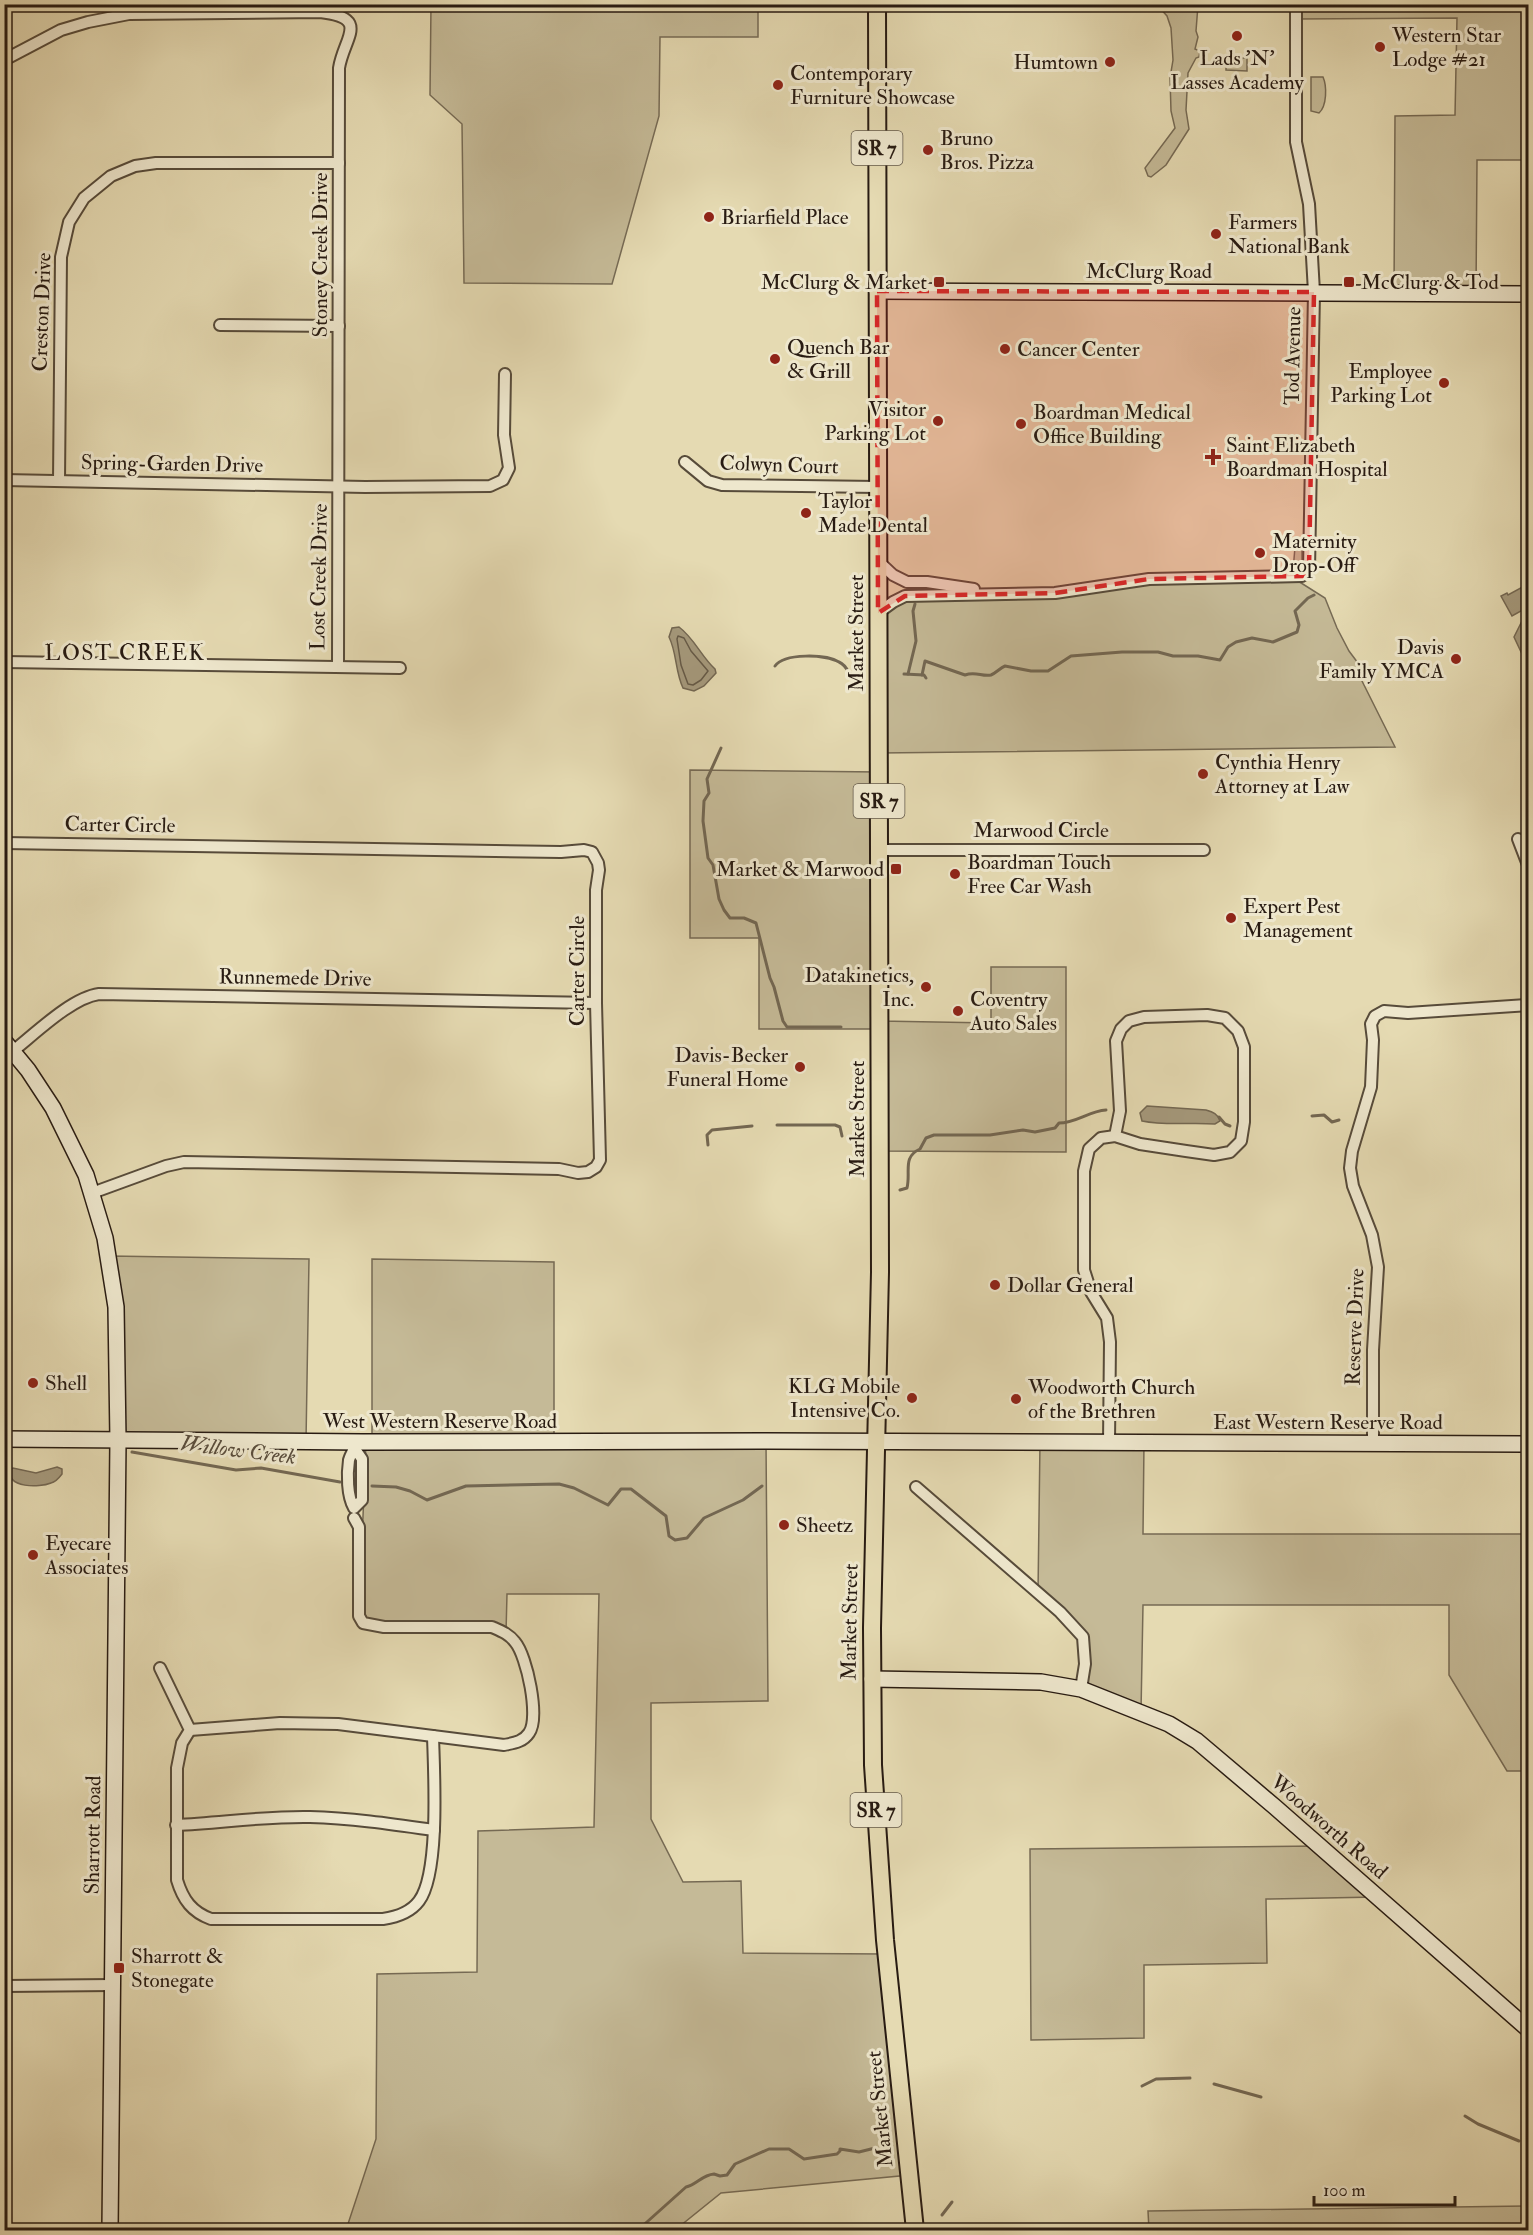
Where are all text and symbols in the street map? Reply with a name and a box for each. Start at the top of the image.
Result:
place label: Western Star Lodge #21 [1391,22,1501,73]
marker: Lads 'N' Lasses Academy [1230,29,1244,43]
marker: Western Star Lodge #21 [1373,40,1387,54]
place label: Lads 'N' Lasses Academy [1170,45,1304,96]
place label: Humtown [1013,49,1098,76]
marker: Humtown [1103,55,1117,69]
place label: Contemporary Furniture Showcase [790,60,955,111]
marker: Contemporary Furniture Showcase [771,78,785,92]
place label: Bruno Bros. Pizza [940,125,1034,176]
road number: SR 7 [852,131,902,165]
marker: Bruno Bros. Pizza [921,143,935,157]
street label: Stoney Creek Drive [307,172,334,337]
place label: Briarfield Place [721,204,849,231]
place label: Farmers National Bank [1228,209,1350,260]
marker: Briarfield Place [702,210,716,224]
marker: Farmers National Bank [1209,227,1223,241]
street label: Creston Drive [26,252,58,372]
street label: McClurg Road [1086,258,1213,285]
place label: McClurg & Market [761,269,927,296]
place label: McClurg & Tod [1361,269,1499,296]
marker: McClurg & Market [932,275,946,289]
marker: McClurg & Tod [1342,275,1356,289]
street label: Tod Avenue [1279,306,1307,406]
place label: Quench Bar & Grill [787,334,889,385]
place label: Cancer Center [1017,336,1140,363]
marker: Cancer Center [998,342,1012,356]
marker: Quench Bar & Grill [768,352,782,366]
place label: Employee Parking Lot [1330,358,1432,409]
marker: Employee Parking Lot [1437,376,1451,390]
place label: Visitor Parking Lot [824,396,926,447]
place label: Boardman Medical Office Building [1033,399,1191,450]
marker: Visitor Parking Lot [931,414,945,428]
marker: Boardman Medical Office Building [1014,417,1028,431]
place label: Saint Elizabeth Boardman Hospital [1226,432,1388,483]
marker: Saint Elizabeth Boardman Hospital [1204,448,1222,466]
street label: Spring-Garden Drive [81,449,263,479]
street label: Colwyn Court [719,449,839,481]
place label: Taylor Made Dental [818,488,928,539]
street label: Lost Creek Drive [304,503,334,651]
marker: Taylor Made Dental [799,506,813,520]
place label: Maternity Drop-Off [1272,528,1360,579]
marker: Maternity Drop-Off [1253,546,1267,560]
street label: Market Street [843,574,870,691]
place label: Davis Family YMCA [1319,634,1444,685]
district label: LOST CREEK [45,639,205,667]
marker: Davis Family YMCA [1449,652,1463,666]
place label: Cynthia Henry Attorney at Law [1214,749,1351,800]
marker: Cynthia Henry Attorney at Law [1196,767,1210,781]
road number: SR 7 [854,784,904,818]
street label: Carter Circle [64,811,176,839]
street label: Marwood Circle [973,817,1109,844]
place label: Boardman Touch Free Car Wash [967,849,1111,900]
place label: Market & Marwood [716,856,885,883]
marker: Market & Marwood [889,862,903,876]
marker: Boardman Touch Free Car Wash [948,867,962,881]
place label: Expert Pest Management [1243,893,1353,944]
marker: Expert Pest Management [1224,911,1238,925]
street label: Carter Circle [564,915,591,1026]
place label: Datakinetics, Inc. [805,962,914,1013]
street label: Runnemede Drive [218,963,372,993]
marker: Datakinetics, Inc. [919,980,933,994]
place label: Coventry Auto Sales [969,986,1057,1037]
marker: Coventry Auto Sales [951,1004,965,1018]
place label: Davis-Becker Funeral Home [667,1042,788,1093]
marker: Davis-Becker Funeral Home [793,1060,807,1074]
street label: Market Street [844,1060,871,1177]
street label: Reserve Drive [1339,1267,1371,1386]
place label: Dollar General [1007,1272,1134,1299]
marker: Dollar General [988,1278,1002,1292]
place label: Shell [45,1370,88,1397]
place label: KLG Mobile Intensive Co. [788,1373,900,1424]
place label: Woodworth Church of the Brethren [1027,1374,1195,1425]
marker: Shell [26,1376,40,1390]
marker: KLG Mobile Intensive Co. [905,1391,919,1405]
marker: Woodworth Church of the Brethren [1009,1392,1023,1406]
street label: West Western Reserve Road [322,1408,558,1435]
street label: East Western Reserve Road [1213,1409,1444,1436]
water label: Willow Creek [179,1429,297,1471]
place label: Sheetz [796,1512,853,1539]
marker: Sheetz [777,1518,791,1532]
place label: Eyecare Associates [44,1530,128,1581]
marker: Eyecare Associates [26,1548,40,1562]
street label: Market Street [835,1563,865,1681]
street label: Woodworth Road [1264,1768,1394,1886]
street label: Sharrott Road [78,1775,108,1895]
road number: SR 7 [850,1793,902,1827]
place label: Sharrott & Stonegate [131,1943,224,1994]
marker: Sharrott & Stonegate [112,1961,126,1975]
street label: Market Street [860,2049,900,2169]
scale bar [1314,2169,1455,2207]
text: 100 m [1323,2179,1366,2202]

